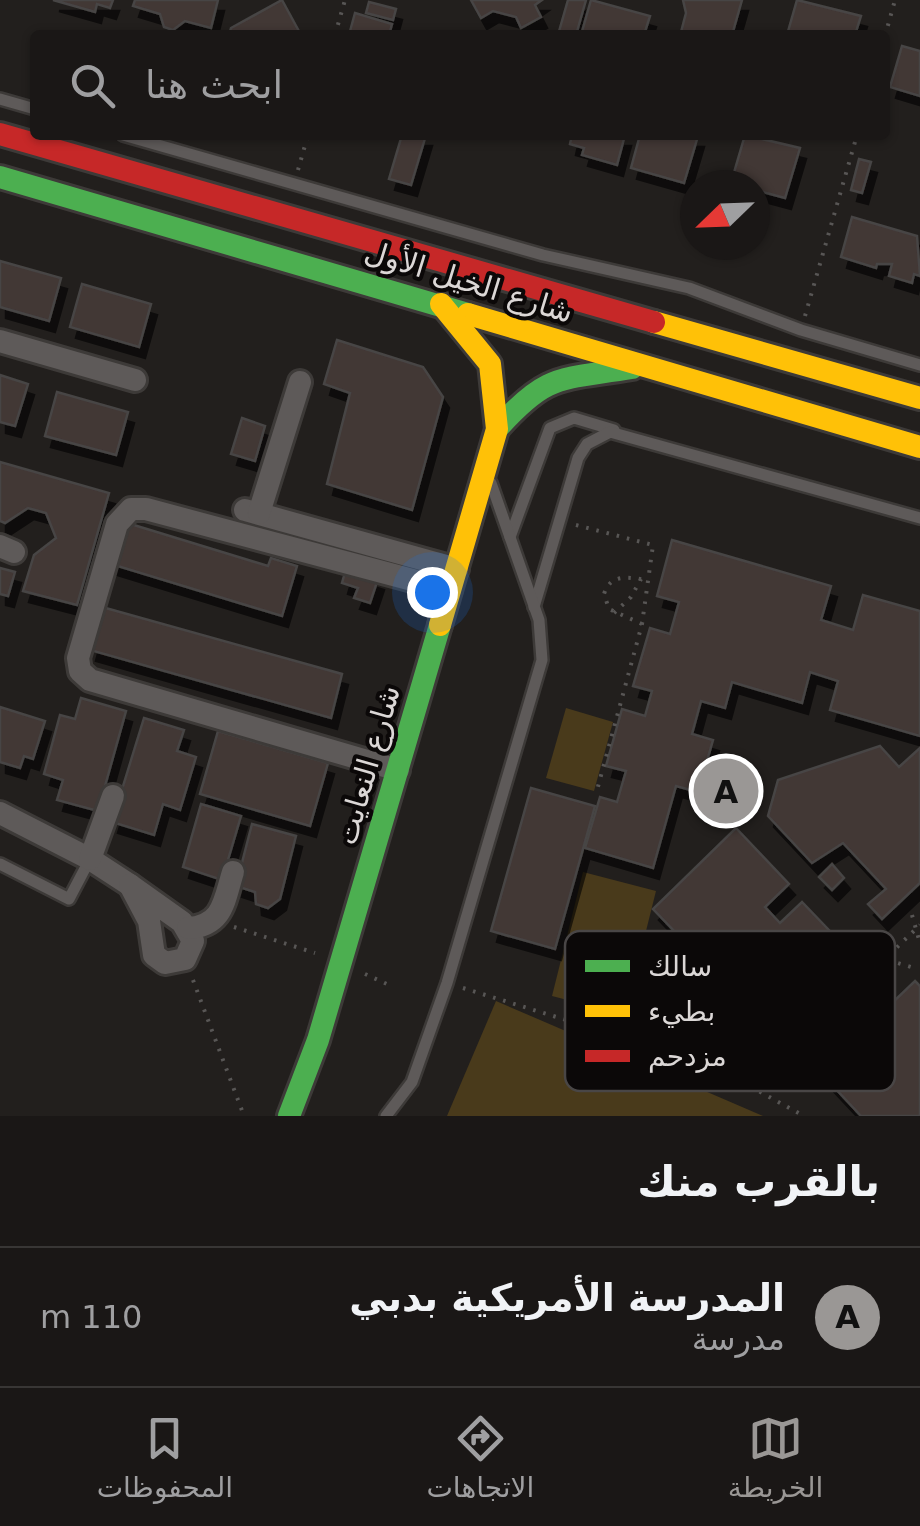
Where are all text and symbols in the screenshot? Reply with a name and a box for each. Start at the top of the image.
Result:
search box [30,30,890,140]
icon: search [65,58,120,113]
text: ابحث هنا [145,63,283,107]
north arrow [680,170,770,260]
street label: شارع الخيل الأول [360,231,578,331]
your location [407,567,458,618]
street label: شارع النعايت [328,681,407,849]
pin: A [694,754,758,828]
legend [565,931,895,1091]
text: سالك [648,950,712,983]
text: بطيء [648,995,715,1028]
text: مزدحم [648,1040,727,1073]
text: بالقرب منك [637,1157,880,1206]
text: المدرسة الأمريكية بدبي [349,1276,785,1320]
text: 110 m [40,1298,142,1336]
text: A [835,1298,860,1336]
text: مدرسة [692,1320,785,1358]
tab: المحفوظات [97,1411,233,1504]
tab: الاتجاهات [427,1411,534,1504]
tab: الخريطة [728,1411,823,1504]

